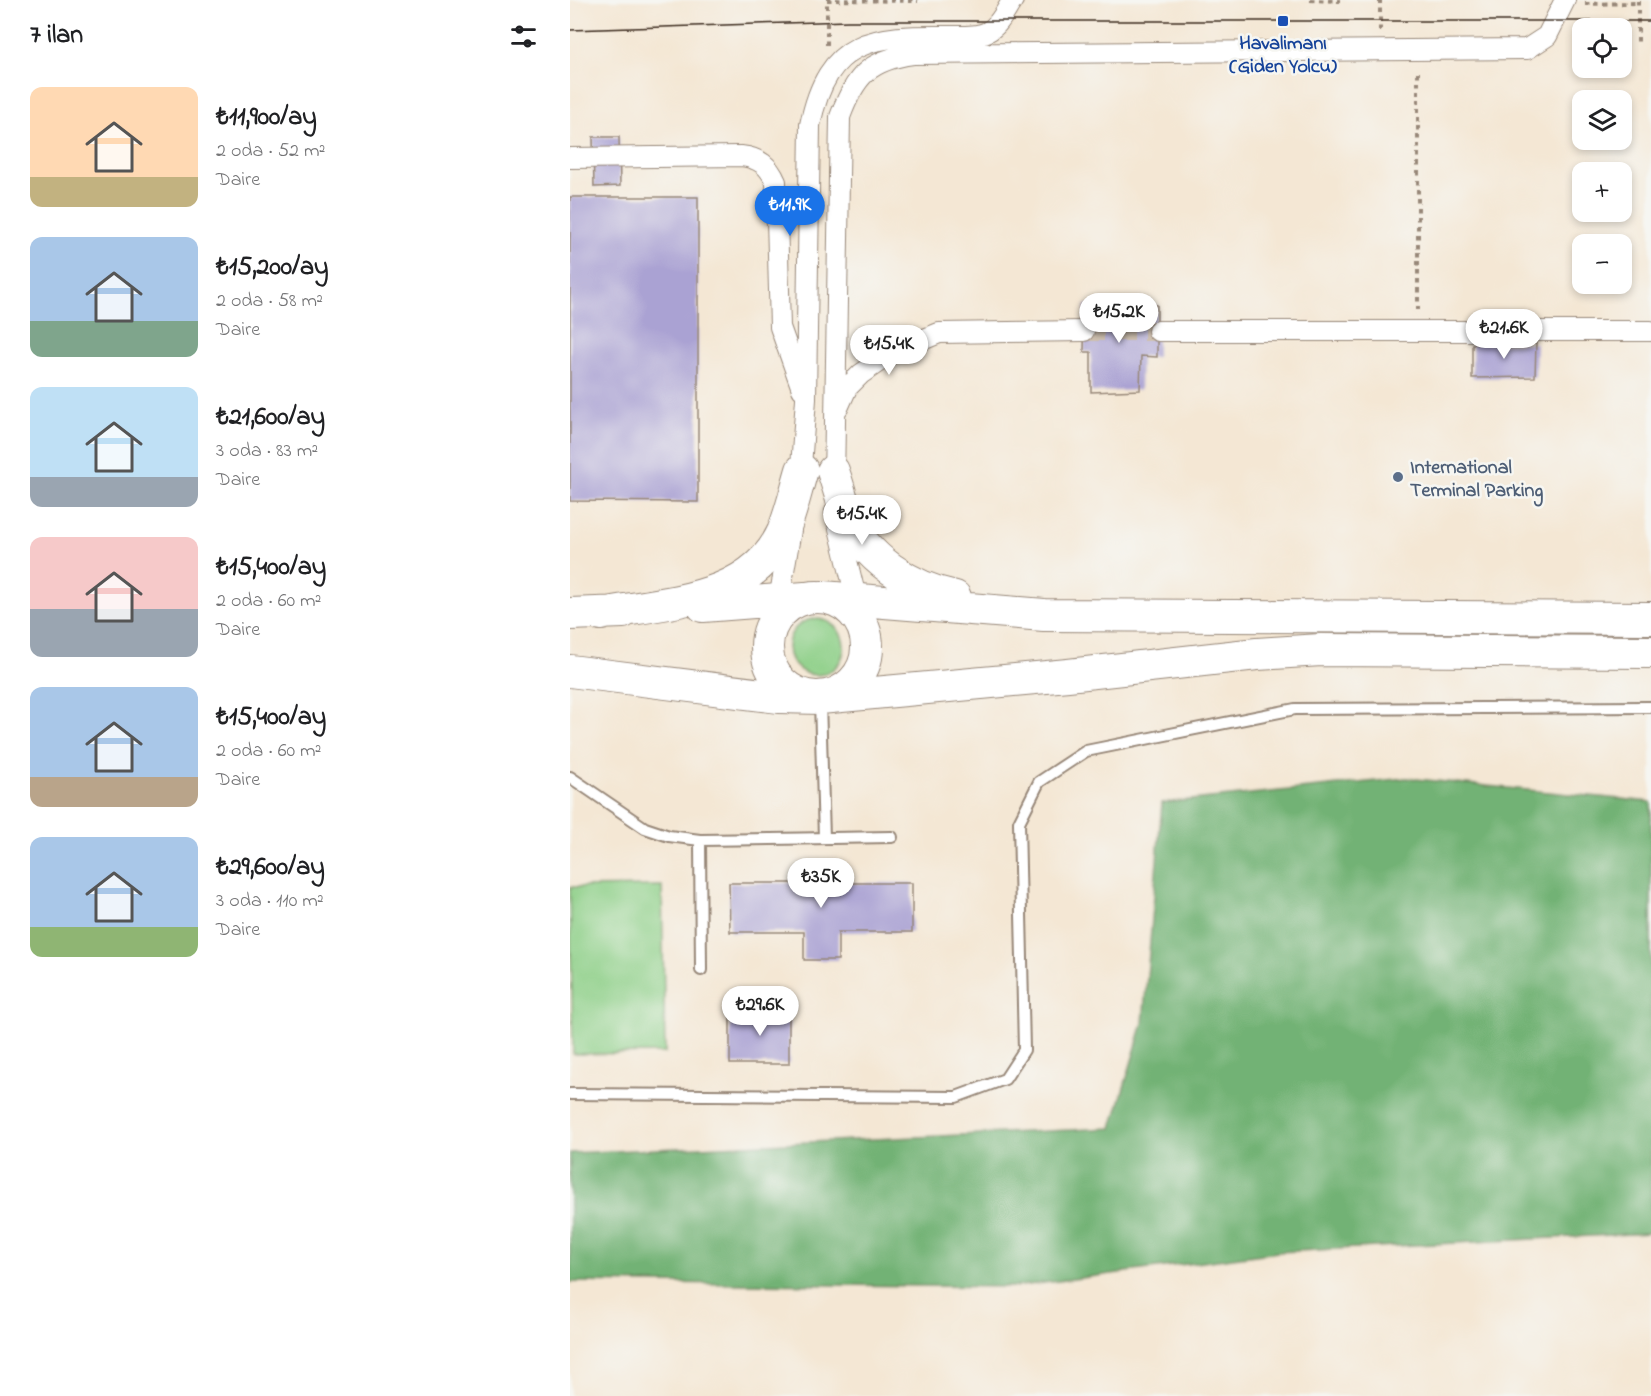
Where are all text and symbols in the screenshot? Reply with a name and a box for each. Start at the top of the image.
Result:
marker: Havalimanı (Giden Yolcu) [1276,14,1290,28]
text: 7 ilan [30,17,83,55]
map controls [1572,18,1632,294]
button: locate [1572,18,1632,78]
icon: filters [507,20,540,53]
place label: Havalimanı (Giden Yolcu) [1229,30,1337,82]
button: layers [1572,90,1632,150]
text: ₺11,900/ay [216,99,317,137]
icon: home [78,111,150,183]
text: 2 oda · 52 m² [216,137,325,166]
button: + [1572,162,1632,222]
text: Daire [216,166,260,195]
pin: ₺11.9K [741,186,839,237]
text: ₺11.9K [769,191,811,220]
button: − [1572,234,1632,294]
text: ₺15,200/ay [216,249,329,287]
icon: home [78,261,150,333]
text: 2 oda · 58 m² [216,287,323,316]
pin: ₺15.2K [1070,293,1168,344]
text: ₺15.2K [1093,298,1145,327]
pin: ₺21.6K [1455,309,1553,360]
text: ₺21.6K [1480,314,1528,343]
text: Daire [216,316,260,345]
pin: ₺15.4K [840,325,938,376]
text: ₺15.4K [864,330,914,359]
text: ₺21,600/ay [216,399,325,437]
icon: home [78,411,150,483]
text: 3 oda · 83 m² [216,437,318,466]
place label: International Terminal Parking [1410,454,1543,507]
text: Daire [216,466,260,495]
marker: International Terminal Parking [1391,470,1405,484]
pin: ₺15.4K [813,495,911,546]
text: ₺15.4K [837,500,887,529]
text: ₺15,400/ay [216,549,326,587]
icon: home [78,561,150,633]
text: 2 oda · 60 m² [216,587,322,616]
text: Daire [216,616,260,645]
text: ₺15,400/ay [216,699,326,737]
icon: home [78,711,150,783]
text: 2 oda · 60 m² [216,737,322,766]
text: Daire [216,766,260,795]
text: ₺29,600/ay [216,849,325,887]
pin: ₺35K [785,858,857,909]
icon: home [78,861,150,933]
text: ₺35K [801,863,841,892]
text: 3 oda · 110 m² [216,887,324,916]
text: Daire [216,916,260,945]
pin: ₺29.6K [711,986,809,1037]
text: ₺29.6K [736,991,784,1020]

